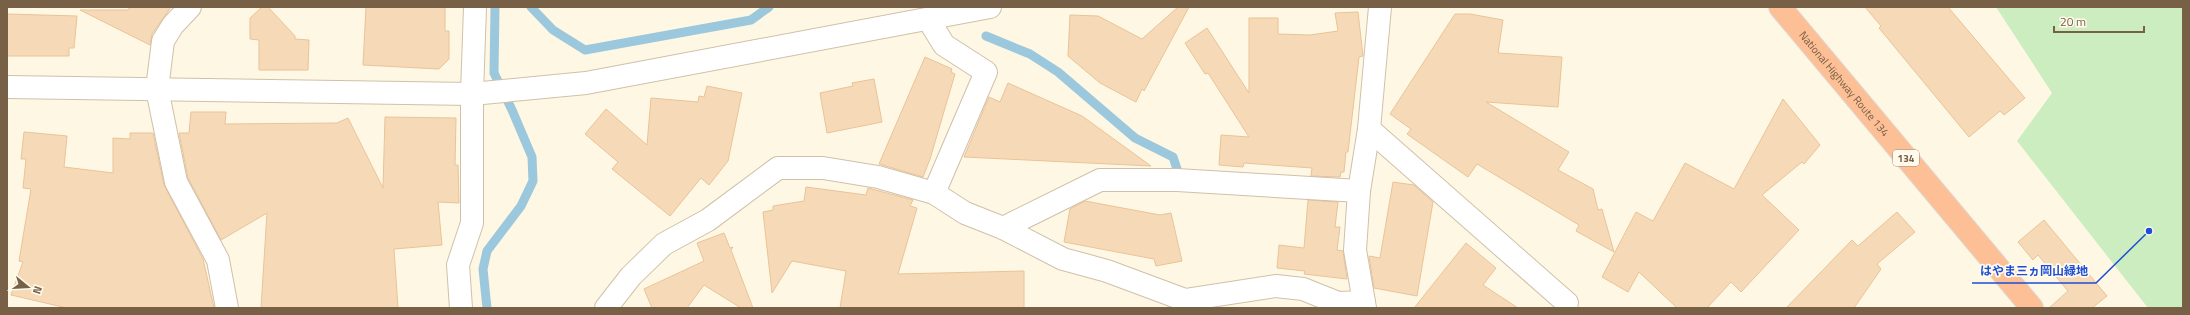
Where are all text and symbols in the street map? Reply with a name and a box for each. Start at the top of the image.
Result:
scale bar [2054,8,2144,34]
text: 20 m [2060,12,2086,31]
street label: National Highway Route 134 [1795,28,1893,140]
road number: 134 [1893,150,1919,166]
callout: はやま三ヵ岡山緑地 [1972,259,2096,283]
text: はやま三ヵ岡山緑地 [1980,261,2088,280]
north arrow [8,267,48,307]
text: N [29,284,46,296]

